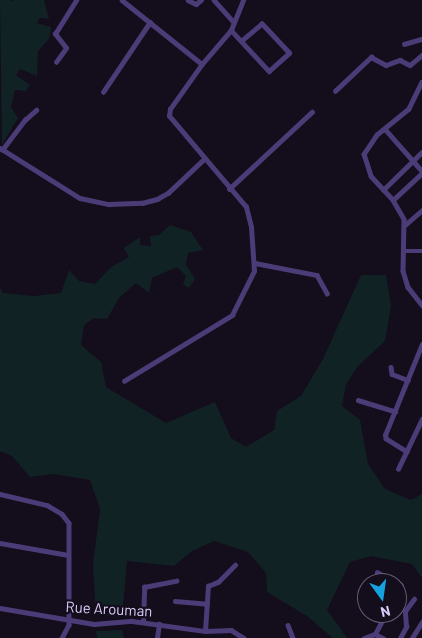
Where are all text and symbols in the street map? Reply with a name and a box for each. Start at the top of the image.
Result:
north arrow [357,573,407,623]
street label: Rue Arouman [65,598,153,620]
text: N [379,603,392,621]

